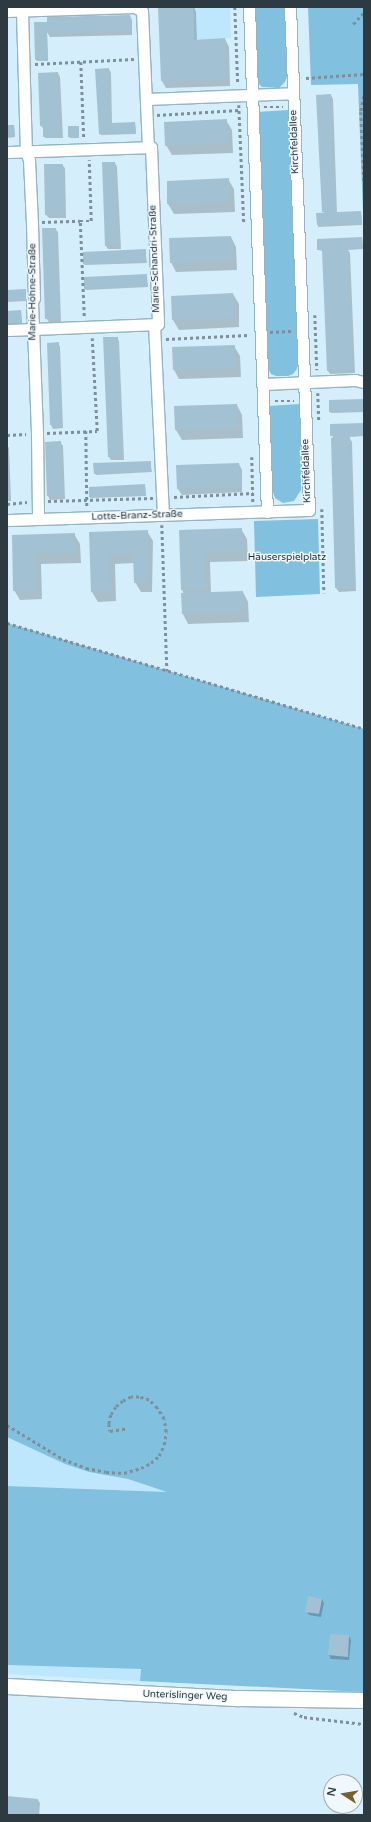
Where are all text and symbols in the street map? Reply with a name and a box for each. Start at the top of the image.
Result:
street label: Kirchfeldallee [288,110,302,174]
street label: Marie-Schandri-Straße [147,205,163,313]
street label: Marie-Höhne-Straße [27,243,39,341]
street label: Kirchfeldallee [300,439,314,503]
street label: Lotte-Branz-Straße [91,508,183,524]
park label: Häuserspielplatz [248,552,326,564]
street label: Unterislinger Weg [142,1689,228,1703]
north arrow [323,1774,363,1814]
text: N [324,1786,339,1797]

